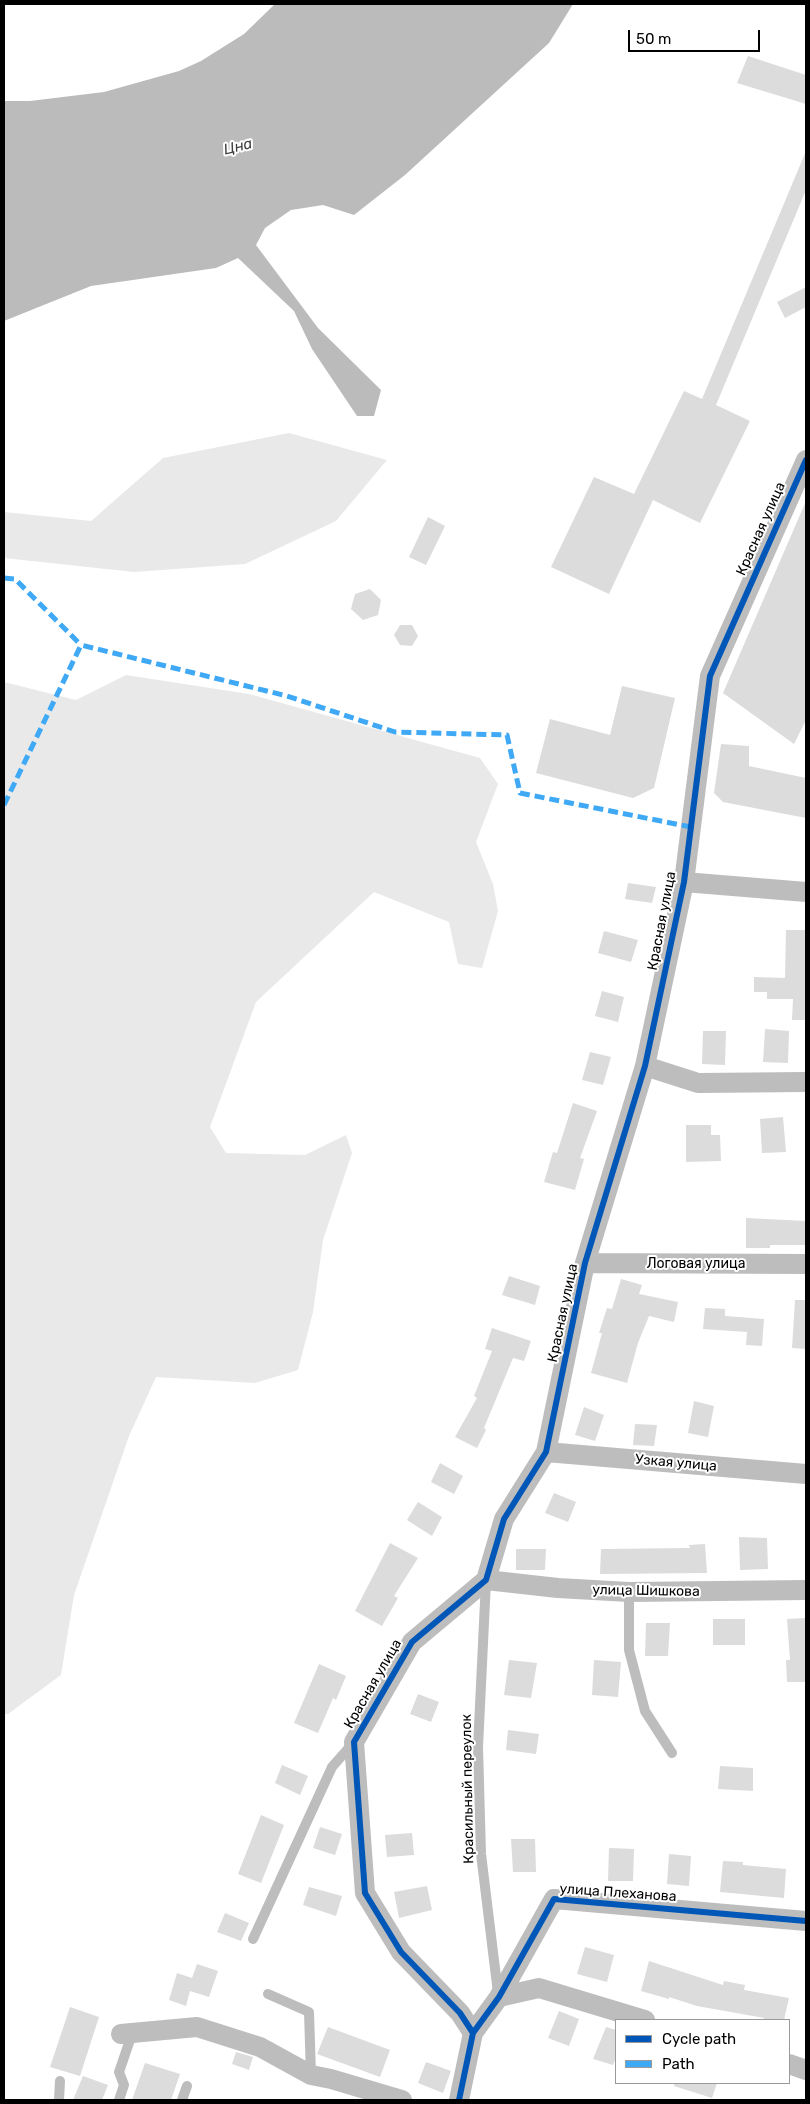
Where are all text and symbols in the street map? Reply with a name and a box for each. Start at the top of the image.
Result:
scale bar [630,20,762,52]
text: 50 m [636,30,671,48]
water label: Цна [222,135,254,159]
street label: Красная улица [733,480,789,578]
street label: Красная улица [644,870,680,972]
street label: Логовая улица [647,1256,745,1272]
street label: Красная улица [544,1262,582,1364]
street label: Узкая улица [634,1451,718,1475]
street label: улица Шишкова [592,1582,700,1600]
street label: Красная улица [341,1636,405,1732]
street label: Красильный переулок [458,1714,478,1864]
street label: улица Плеханова [559,1881,677,1905]
legend [615,2019,790,2084]
text: Cycle path [662,2030,736,2048]
text: Path [662,2055,695,2073]

